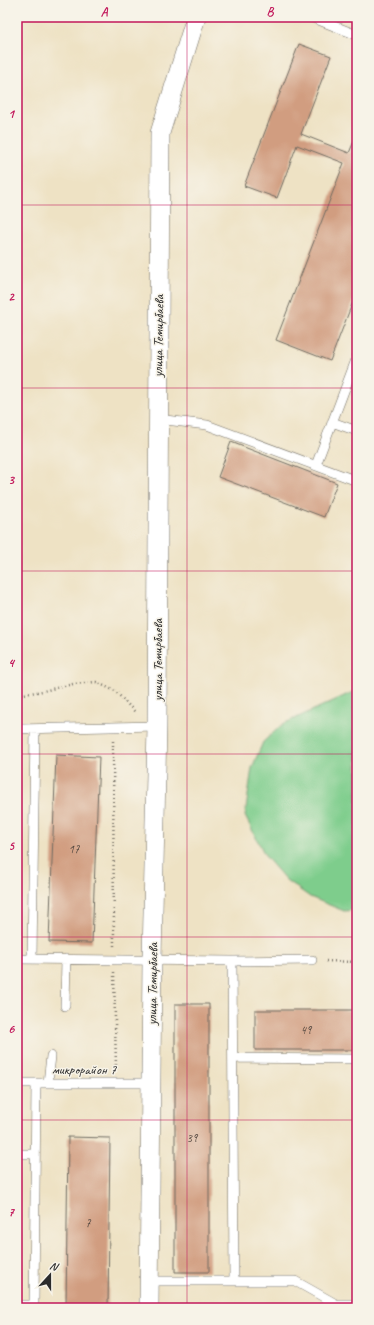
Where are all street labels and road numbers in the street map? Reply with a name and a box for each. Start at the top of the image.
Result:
street label: улица Темирбаева [149,293,168,378]
street label: улица Темирбаева [149,617,166,702]
street label: улица Темирбаева [143,941,162,1026]
street label: микрорайон 7 [52,1061,117,1078]

